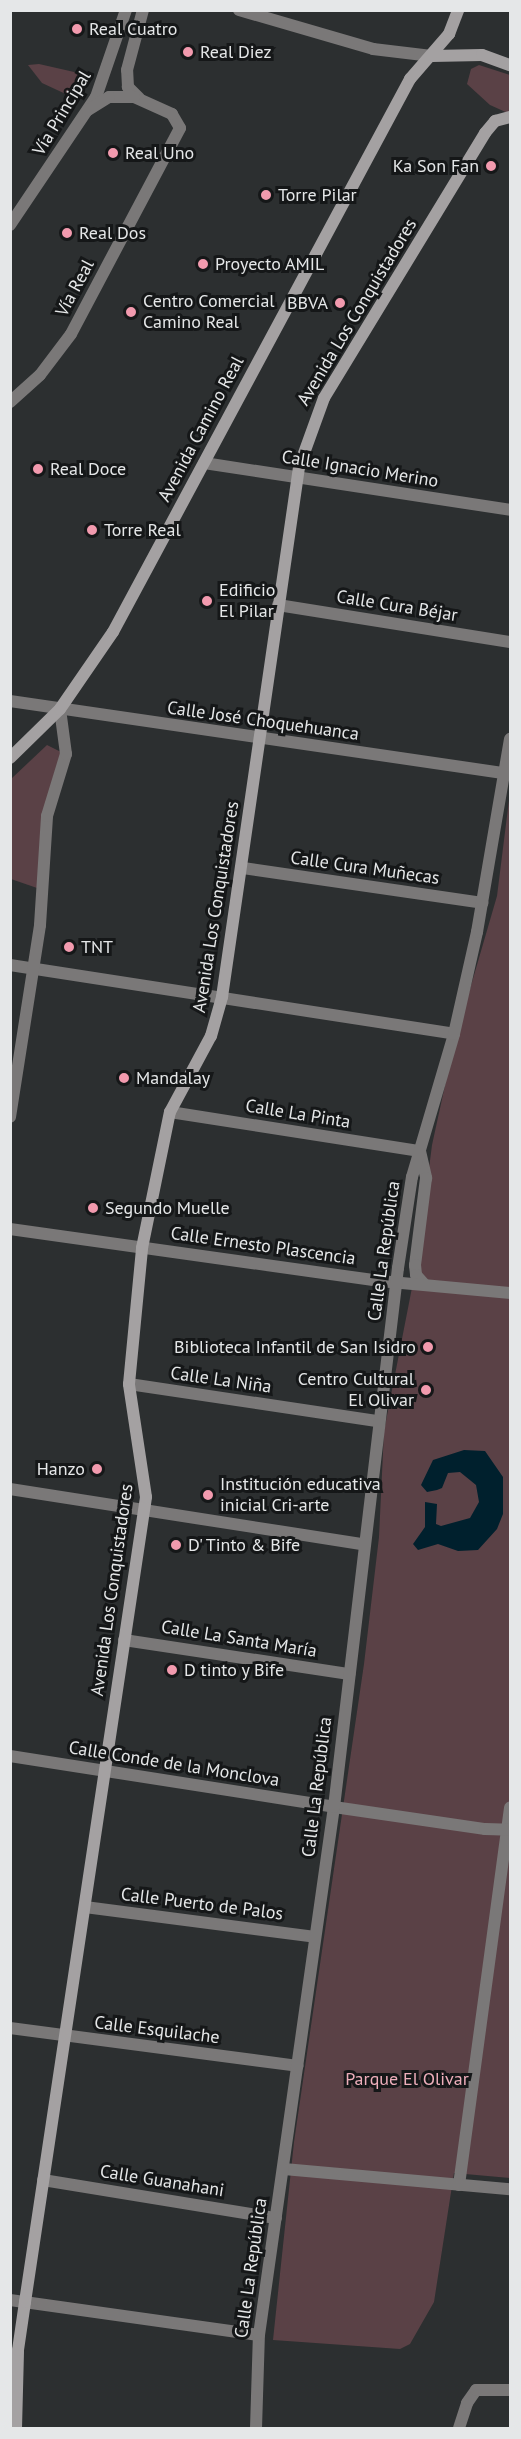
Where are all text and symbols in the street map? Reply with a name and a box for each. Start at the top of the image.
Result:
place label: Real Cuatro [89,18,177,40]
marker: Real Cuatro [70,22,84,36]
place label: Real Diez [200,41,272,63]
marker: Real Diez [181,45,195,59]
street label: Vía Principal [28,67,96,159]
place label: Real Uno [125,142,194,164]
marker: Real Uno [106,146,120,160]
place label: Ka Son Fan [393,155,479,177]
marker: Ka Son Fan [484,159,498,173]
place label: Torre Pilar [278,184,357,206]
marker: Torre Pilar [259,188,273,202]
street label: Avenida Los Conquistadores [293,215,421,409]
place label: Real Dos [79,222,146,244]
marker: Real Dos [60,226,74,240]
place label: Proyecto AMIL [215,253,325,275]
street label: Vía Real [51,256,99,320]
marker: Proyecto AMIL [196,257,210,271]
place label: Centro Comercial Camino Real [143,291,275,334]
place label: BBVA [287,292,328,314]
marker: BBVA [333,296,347,310]
marker: Centro Comercial Camino Real [124,305,138,319]
street label: Avenida Camino Real [154,353,248,505]
street label: Calle Ignacio Merino [280,446,440,492]
place label: Real Doce [50,458,126,480]
marker: Real Doce [31,462,45,476]
place label: Torre Real [104,519,181,541]
marker: Torre Real [85,523,99,537]
place label: Edificio El Pilar [219,580,275,622]
street label: Calle Cura Béjar [335,586,459,626]
marker: Edificio El Pilar [200,594,214,608]
street label: Calle José Choquehuanca [166,697,360,745]
street label: Avenida Los Conquistadores [189,800,243,1014]
street label: Calle Cura Muñecas [289,847,441,889]
place label: TNT [81,936,113,958]
marker: TNT [62,940,76,954]
place label: Mandalay [136,1067,210,1089]
marker: Mandalay [117,1071,131,1085]
street label: Calle La Pinta [244,1095,352,1133]
street label: Calle La República [363,1180,405,1322]
place label: Segundo Muelle [105,1197,230,1219]
marker: Segundo Muelle [86,1201,100,1215]
street label: Calle Ernesto Plascencia [169,1222,357,1270]
place label: Biblioteca Infantil de San Isidro [174,1336,416,1358]
marker: Biblioteca Infantil de San Isidro [421,1340,435,1354]
street label: Calle La Niña [169,1362,273,1398]
place label: Centro Cultural El Olivar [298,1369,414,1412]
marker: Centro Cultural El Olivar [419,1383,433,1397]
place label: Hanzo [37,1458,85,1480]
marker: Hanzo [90,1462,104,1476]
place label: Institución educativa inicial Cri-arte [220,1474,381,1516]
street label: Avenida Los Conquistadores [86,1483,138,1697]
marker: Institución educativa inicial Cri-arte [201,1488,215,1502]
place label: D' Tinto & Bife [188,1534,302,1556]
marker: D' Tinto & Bife [169,1538,183,1552]
street label: Calle La Santa María [160,1616,318,1662]
place label: D tinto y Bife [184,1659,285,1681]
marker: D tinto y Bife [165,1663,179,1677]
street label: Calle La República [298,1716,336,1858]
street label: Calle Conde de la Monclova [67,1737,281,1791]
street label: Calle Puerto de Palos [120,1883,284,1925]
street label: Calle Esquilache [93,2012,221,2048]
park label: Parque El Olivar [345,2068,469,2090]
street label: Calle Guanahani [98,2161,226,2201]
street label: Calle La República [230,2197,272,2339]

